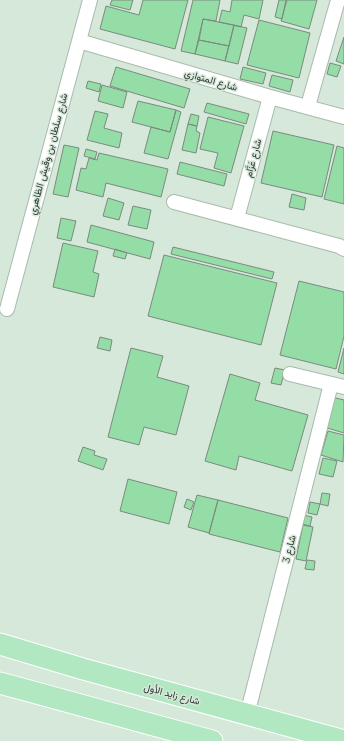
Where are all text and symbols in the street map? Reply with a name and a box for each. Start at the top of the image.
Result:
street label: شارع المتوازي [182,66,239,96]
street label: شارع سلطان بن وقيش الظاهري [25,92,72,217]
street label: شارع عَزَّام [242,137,264,179]
street label: شارع 3 [279,534,299,564]
street label: شارع زايد الأول [142,680,202,708]

